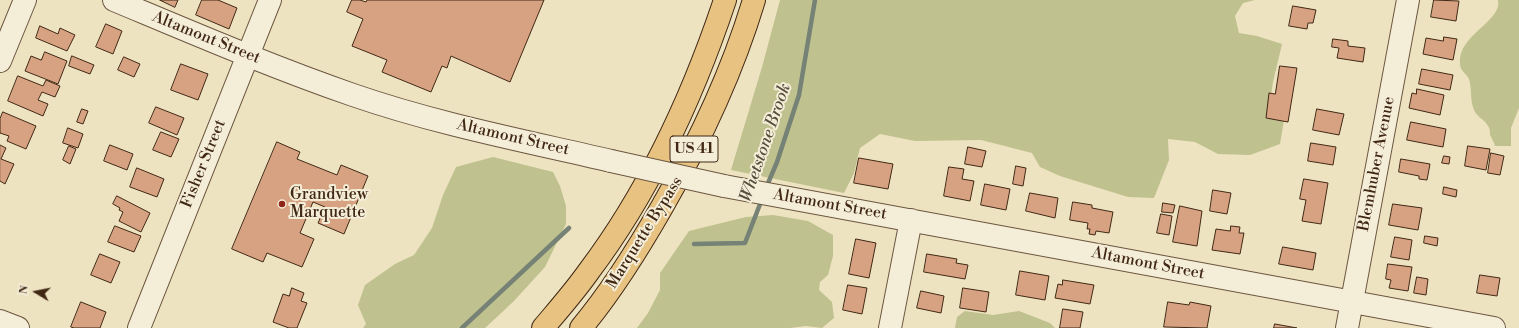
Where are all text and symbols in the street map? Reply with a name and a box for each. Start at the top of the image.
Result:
street label: Altamont Street [149,8,263,68]
water label: Whetstone Brook [736,81,796,205]
street label: Blemhuber Avenue [1355,95,1399,233]
street label: Altamont Street [455,116,571,160]
street label: Fisher Street [178,117,230,211]
road number: US 41 [670,136,718,162]
street label: Marquette Bypass [603,173,687,293]
place label: Grandview Marquette [290,185,368,223]
street label: Altamont Street [772,186,888,224]
marker: Grandview Marquette [277,199,287,209]
street label: Altamont Street [1090,244,1206,284]
north arrow [16,272,56,312]
text: N [17,284,32,295]

